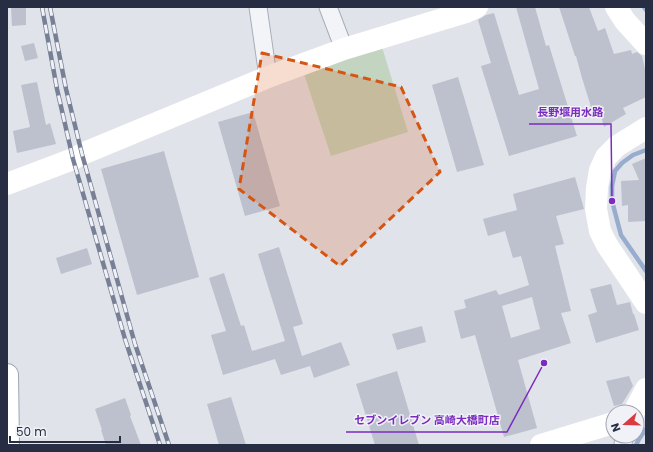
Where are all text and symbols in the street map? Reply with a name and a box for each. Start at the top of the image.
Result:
callout: 長野堰用水路 [529,101,611,124]
text: 長野堰用水路 [537,104,604,120]
north arrow [605,404,645,444]
callout: セブンイレブン 高崎大橋町店 [346,409,507,432]
text: セブンイレブン 高崎大橋町店 [354,412,500,428]
scale bar [10,418,120,444]
text: N [607,421,625,434]
text: 50 m [16,423,47,440]

